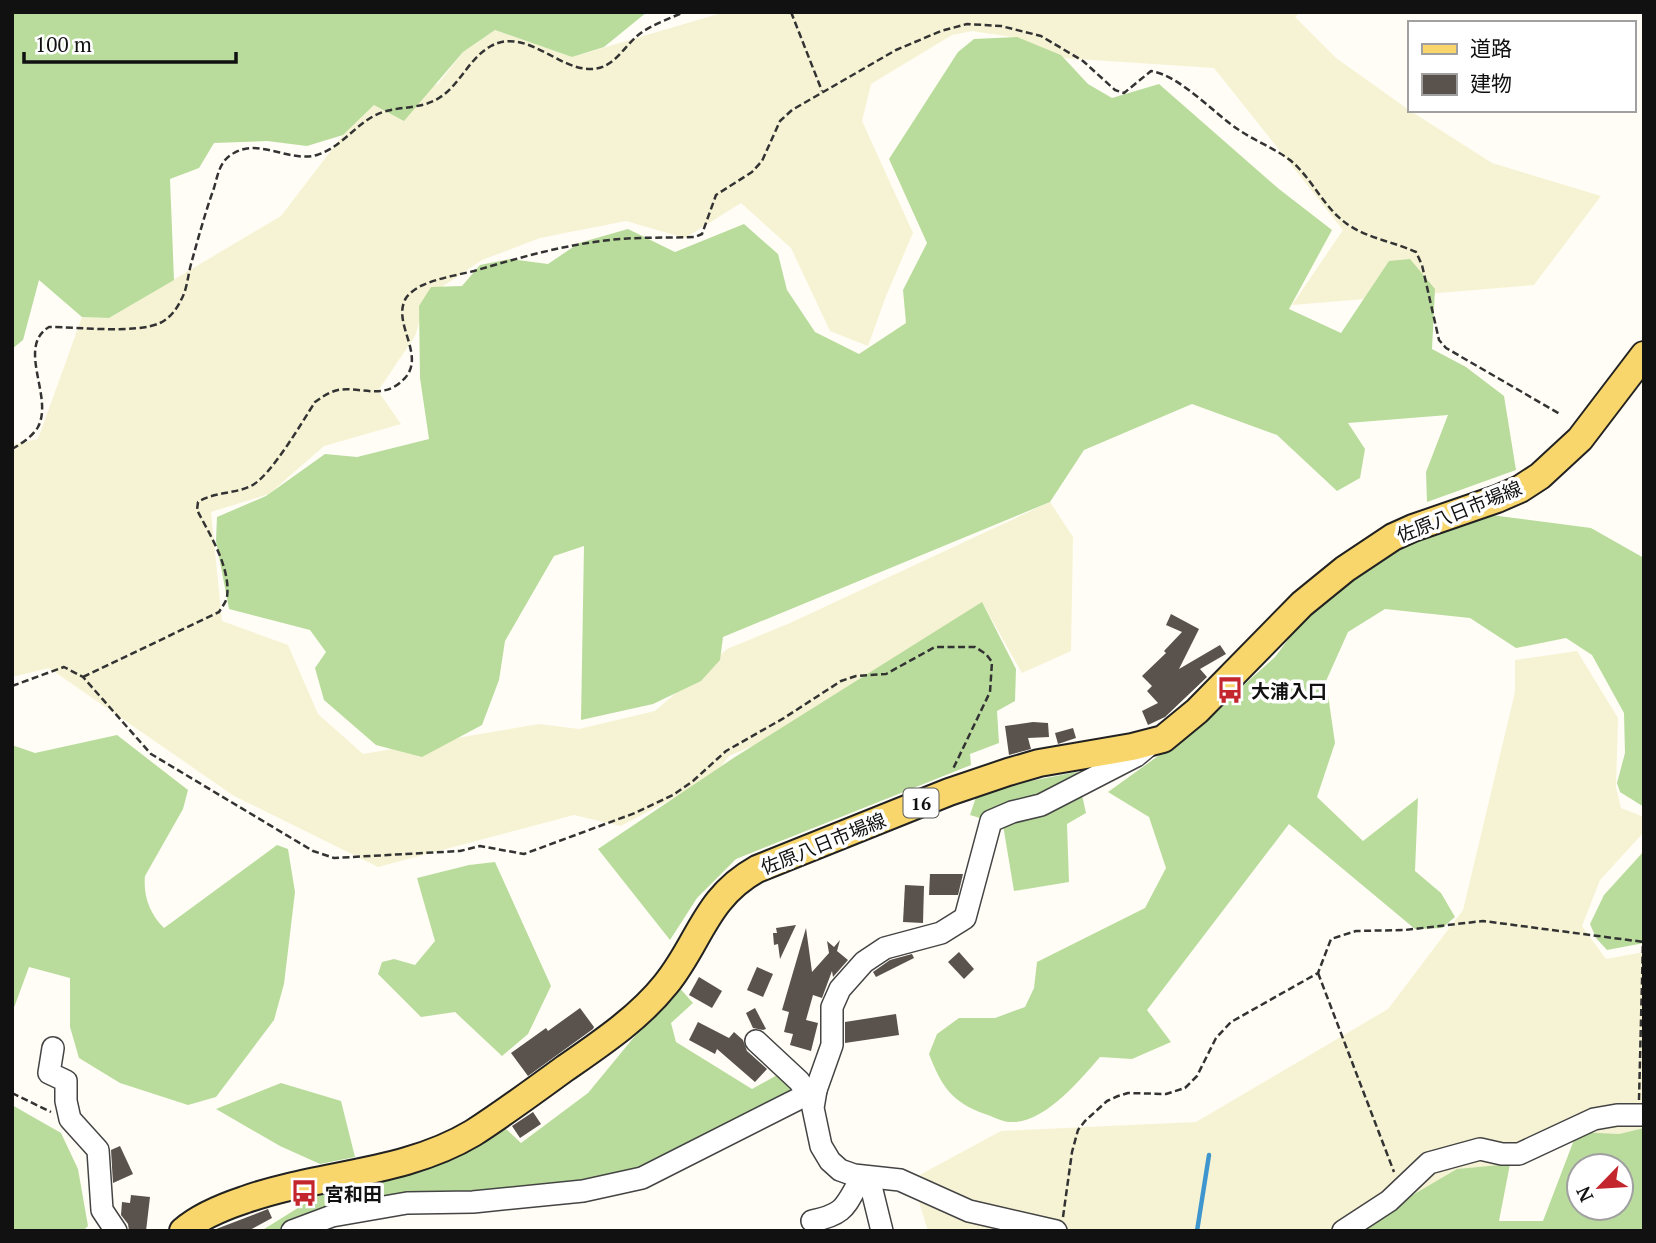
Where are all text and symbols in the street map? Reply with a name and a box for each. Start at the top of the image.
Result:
scale bar [24,21,236,65]
legend [1408,21,1635,112]
text: 100 m [35,30,92,58]
text: 道路 [1470,34,1512,62]
text: 建物 [1470,69,1512,97]
street label: 佐原八日市場線 [1393,474,1525,548]
bus stop icon: 大浦入口 [1215,675,1245,705]
place label: 大浦入口 [1251,678,1327,703]
road number: 16 [904,788,939,818]
street label: 佐原八日市場線 [757,806,889,880]
north arrow [1565,1152,1635,1222]
bus stop icon: 宮和田 [289,1178,319,1208]
place label: 宮和田 [325,1181,382,1206]
text: N [1570,1182,1599,1206]

